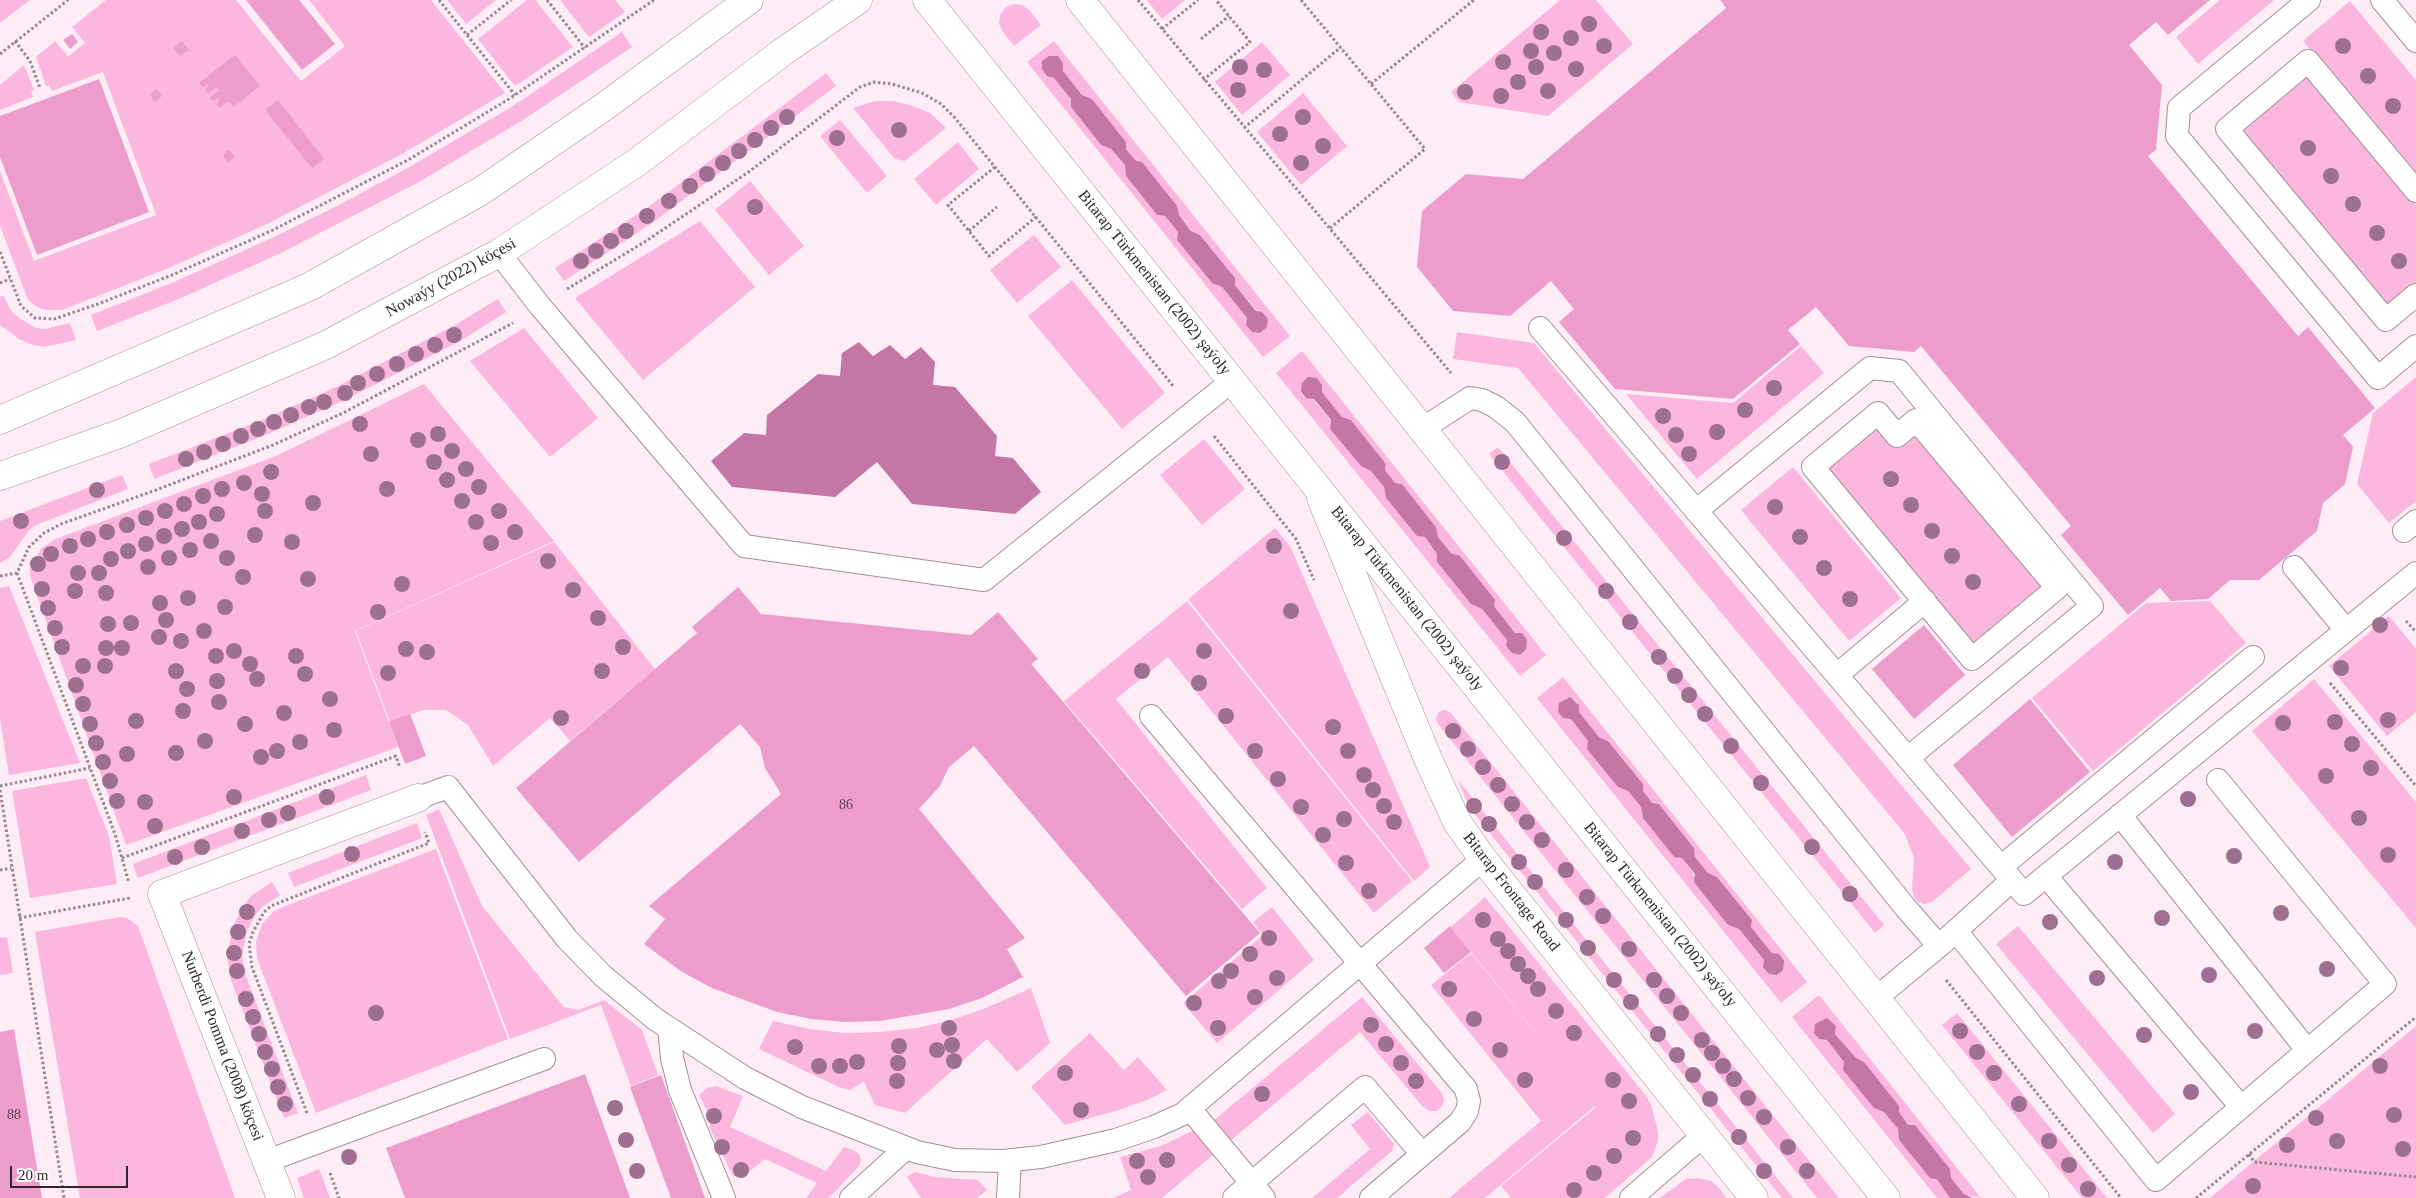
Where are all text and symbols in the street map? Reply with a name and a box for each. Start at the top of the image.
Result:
street label: Bitarap Türkmenistan (2002) şaýoly [1073,187,1235,379]
street label: Nowaýy (2022) köçesi [383,234,519,322]
street label: Bitarap Türkmenistan (2002) şaýoly [1326,503,1488,695]
house number: 86 [839,797,853,813]
street label: Bitarap Türkmenistan (2002) şaýoly [1579,819,1741,1011]
street label: Bitarap Frontage Road [1459,829,1563,955]
street label: Nurberdi Pomma (2008) köçesi [177,948,267,1144]
house number: 88 [7,1107,21,1123]
scale bar [12,1156,130,1188]
text: 20 m [18,1167,48,1183]

